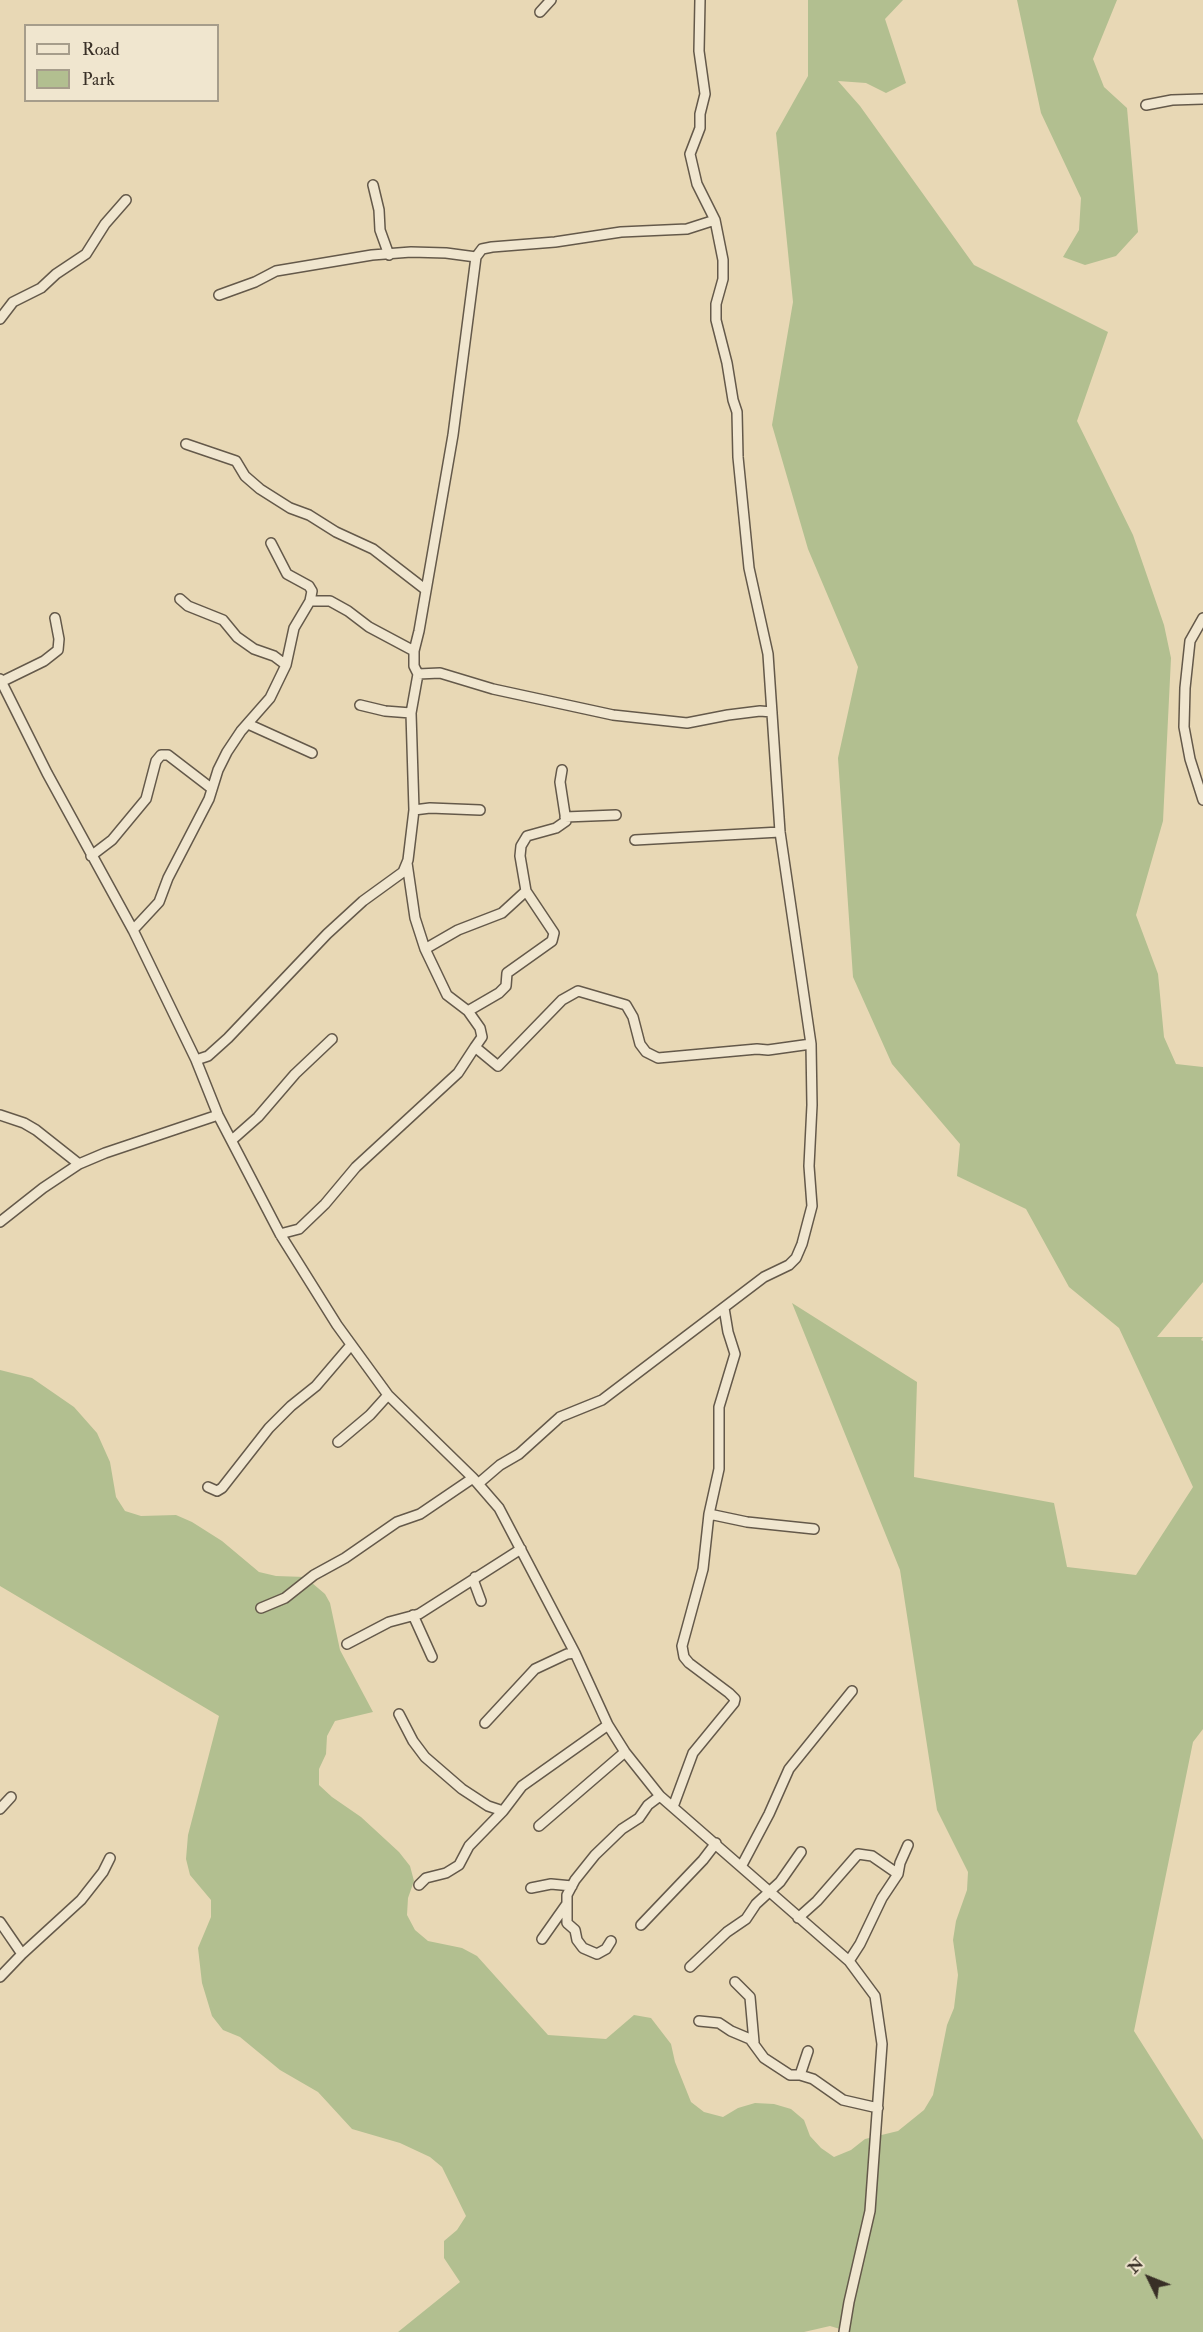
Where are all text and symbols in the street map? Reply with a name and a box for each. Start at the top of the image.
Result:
legend [24,24,219,102]
text: Road [82,38,120,61]
text: Park [82,68,115,91]
north arrow [1119,2248,1179,2308]
text: N [1124,2254,1148,2278]

